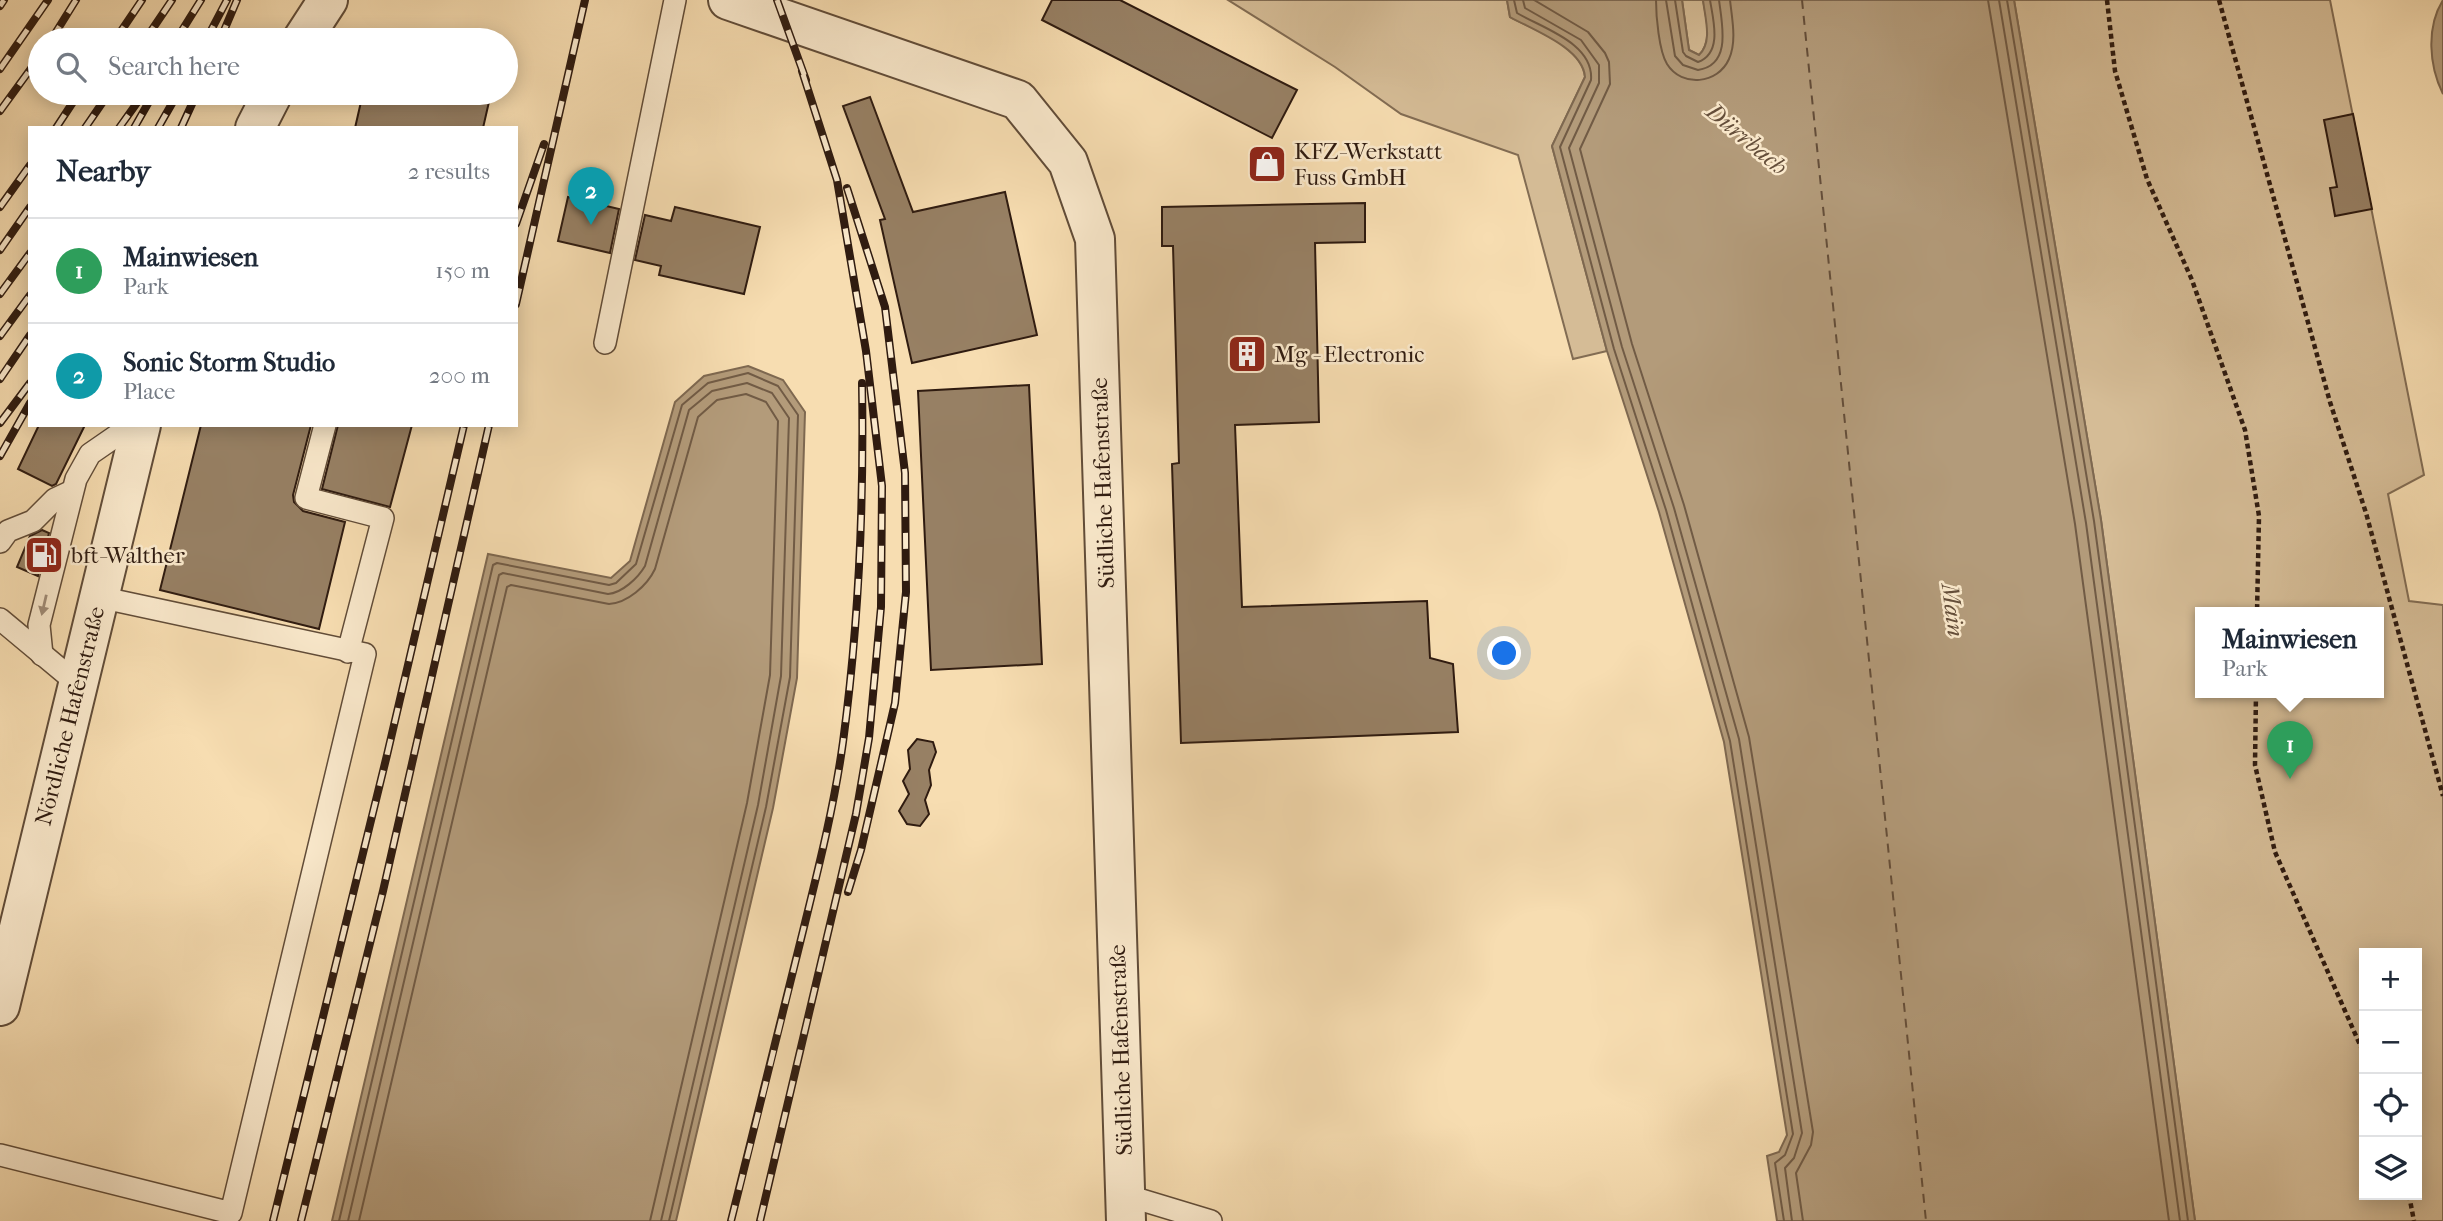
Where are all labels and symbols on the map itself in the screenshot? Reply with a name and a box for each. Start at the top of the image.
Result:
water label: Dürrbach [1699,96,1793,181]
place label: KFZ-Werkstatt Fuss GmbH [1294,138,1442,191]
shop icon: KFZ-Werkstatt Fuss GmbH [1246,143,1288,185]
pin: 2 [568,167,614,225]
building icon: Mg - Electronic [1226,333,1268,375]
place label: Mg - Electronic [1274,341,1424,368]
street label: Südliche Hafenstraße [1086,377,1120,589]
fuel station icon: bft-Walther [23,534,65,576]
place label: bft-Walther [70,542,185,569]
water label: Main [1936,580,1970,638]
one-way arrow [38,594,49,616]
street label: Nördliche Hafenstraße [30,604,110,828]
your location [1487,636,1521,670]
pin: 1 [2267,721,2313,779]
street label: Südliche Hafenstraße [1104,944,1138,1156]

